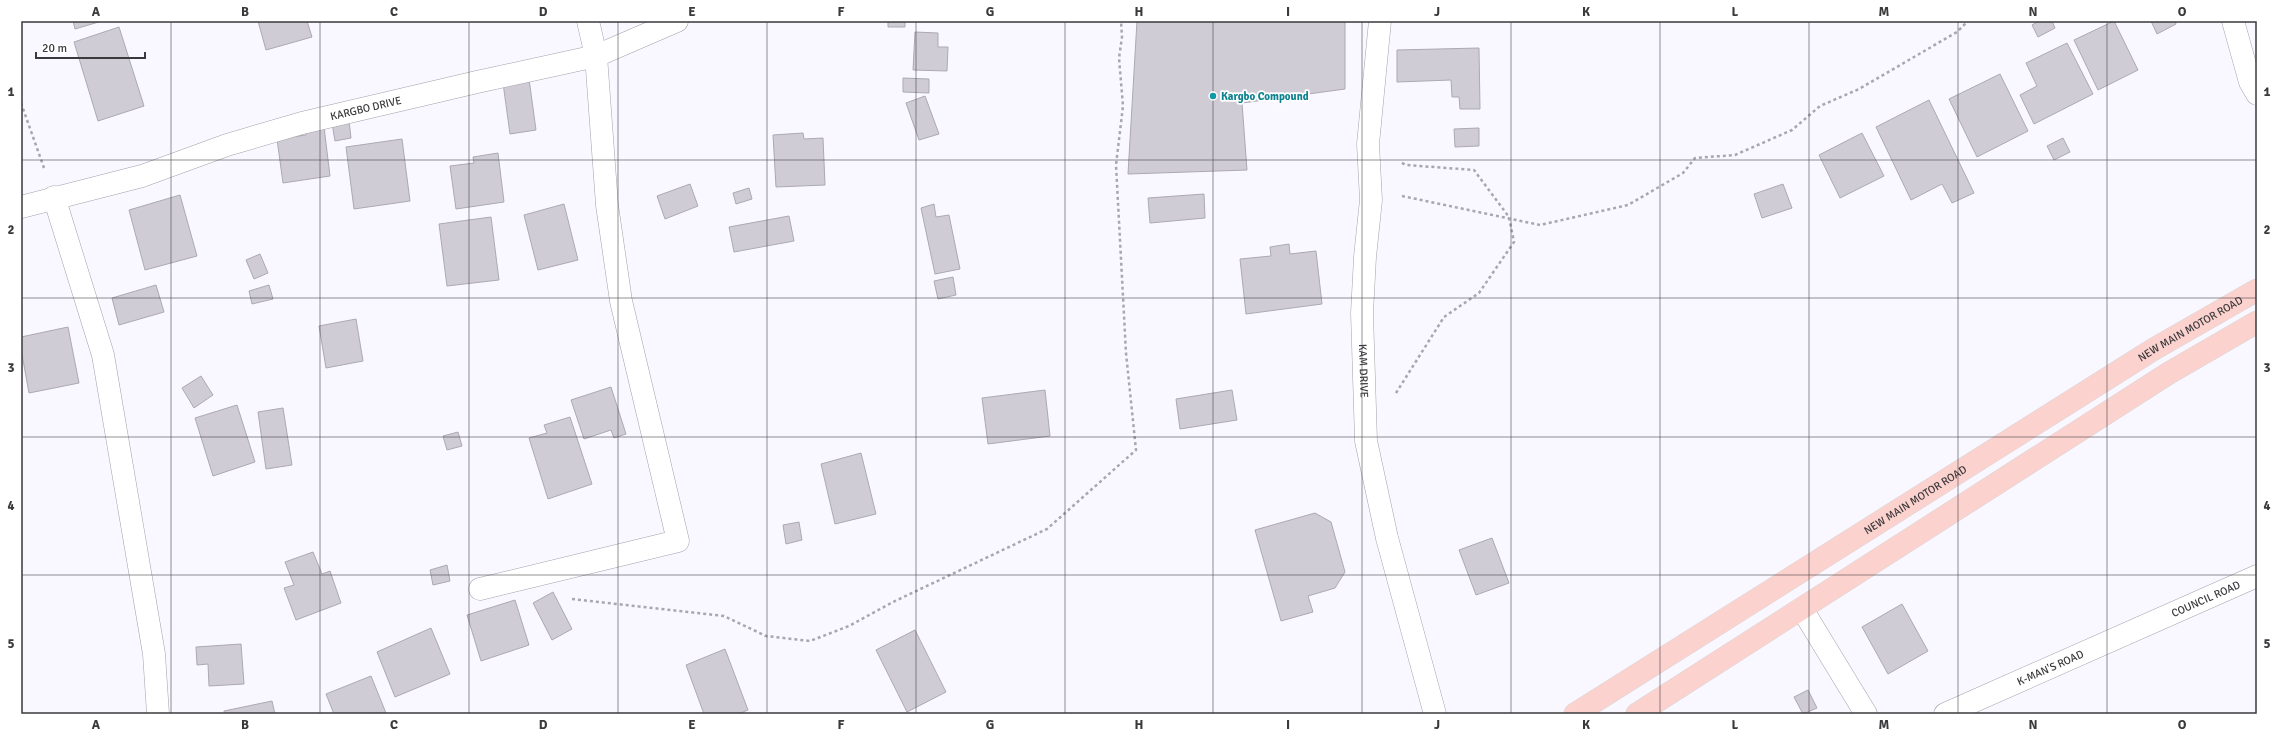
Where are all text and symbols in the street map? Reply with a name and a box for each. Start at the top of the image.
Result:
text: A [92,4,101,20]
text: B [241,4,249,20]
text: C [390,4,398,20]
text: D [539,4,548,20]
text: E [688,4,696,20]
text: F [838,4,845,20]
text: G [986,4,994,20]
text: H [1135,4,1143,20]
text: I [1286,4,1290,20]
text: J [1434,4,1440,20]
text: K [1582,4,1590,20]
text: L [1732,4,1739,20]
text: M [1879,4,1890,20]
text: N [2028,4,2038,20]
text: O [2178,4,2187,20]
scale bar [36,34,145,60]
text: 20 m [42,41,67,56]
text: 1 [7,84,15,100]
text: 1 [2263,84,2271,100]
place label: Kargbo Compound [1221,90,1309,103]
marker: Kargbo Compound [1208,91,1218,101]
street label: KARGBO DRIVE [329,94,403,123]
text: 2 [7,222,15,238]
text: 2 [2263,222,2271,238]
street label: NEW MAIN MOTOR ROAD [2136,294,2245,364]
street label: KAM DRIVE [1356,344,1371,398]
text: 3 [7,360,15,376]
text: 3 [2263,360,2271,376]
street label: NEW MAIN MOTOR ROAD [1862,463,1969,537]
text: 4 [7,498,15,514]
text: 4 [2263,498,2271,514]
street label: COUNCIL ROAD [2169,578,2242,620]
text: 5 [7,636,15,652]
text: 5 [2263,636,2271,652]
street label: K-MAN'S ROAD [2015,648,2086,688]
text: A [92,717,101,733]
text: B [241,717,249,733]
text: C [390,717,398,733]
text: D [539,717,548,733]
text: E [688,717,696,733]
text: F [838,717,845,733]
text: G [986,717,994,733]
text: H [1135,717,1143,733]
text: I [1286,717,1290,733]
text: J [1434,717,1440,733]
text: K [1582,717,1590,733]
text: L [1732,717,1739,733]
text: M [1879,717,1890,733]
text: N [2028,717,2038,733]
text: O [2178,717,2187,733]

